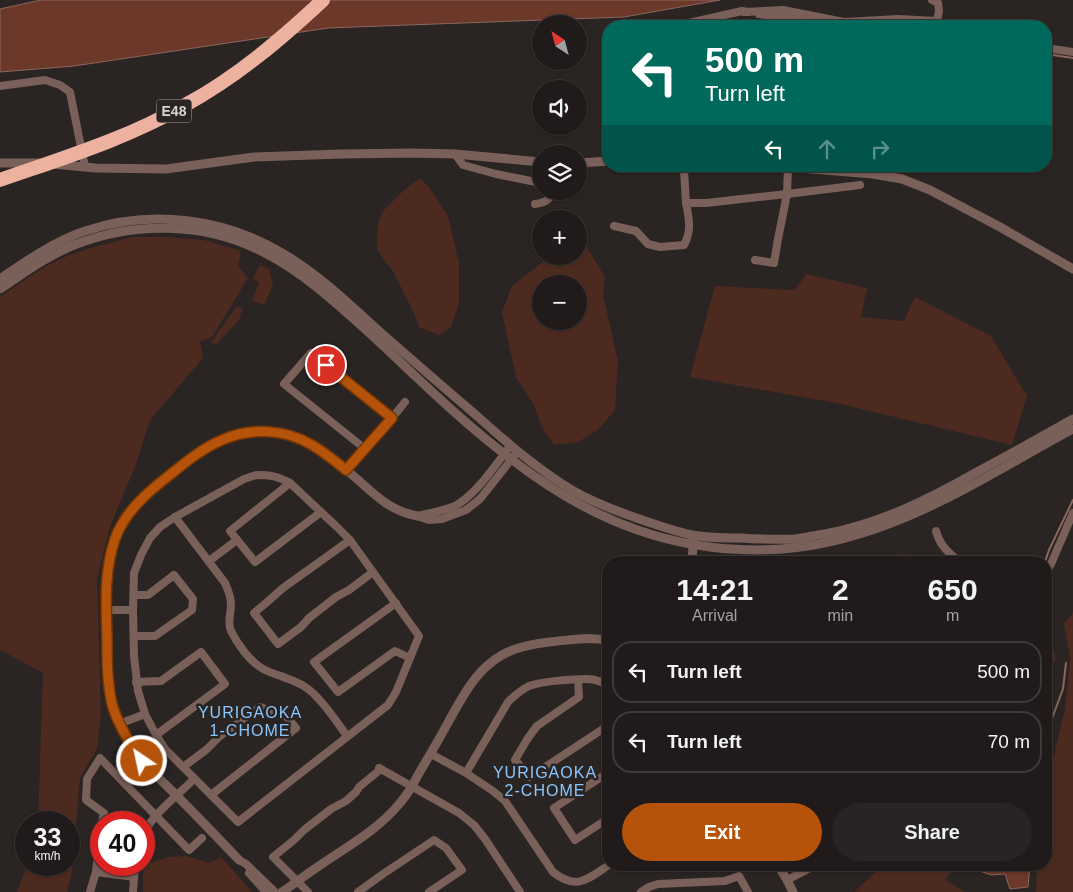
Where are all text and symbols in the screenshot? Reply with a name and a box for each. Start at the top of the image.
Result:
north arrow [532,15,588,70]
map controls [532,15,587,330]
icon: left [622,40,687,105]
text: 500 m [705,40,804,79]
button: sound [532,80,587,135]
text: Turn left [705,81,785,106]
road number: E48 [156,100,192,122]
icon: left [760,135,788,163]
icon: ahead [813,135,841,163]
icon: right [866,135,894,163]
button: layers [532,145,587,200]
button: + [532,210,587,265]
button: − [532,275,587,330]
pin [305,344,347,386]
icon: arrive [312,351,340,379]
text: 14:21 [676,573,753,606]
text: 2 [832,573,849,606]
text: 650 [928,573,978,606]
text: Arrival [692,607,737,624]
text: min [827,607,853,624]
text: m [946,607,959,624]
icon: left [624,658,652,686]
text: Turn left [667,661,742,682]
text: 500 m [977,661,1030,682]
district label: YURIGAOKA 1-CHOME [198,704,302,739]
icon: left [624,728,652,756]
text: Turn left [667,731,742,752]
text: 70 m [988,731,1030,752]
position arrow [115,734,167,786]
district label: YURIGAOKA 2-CHOME [493,764,597,799]
button: Exit [622,803,822,861]
button: Share [832,803,1032,861]
speed limit sign: 40 [90,811,155,876]
text: 33 [34,823,61,851]
text: km/h [34,849,61,863]

